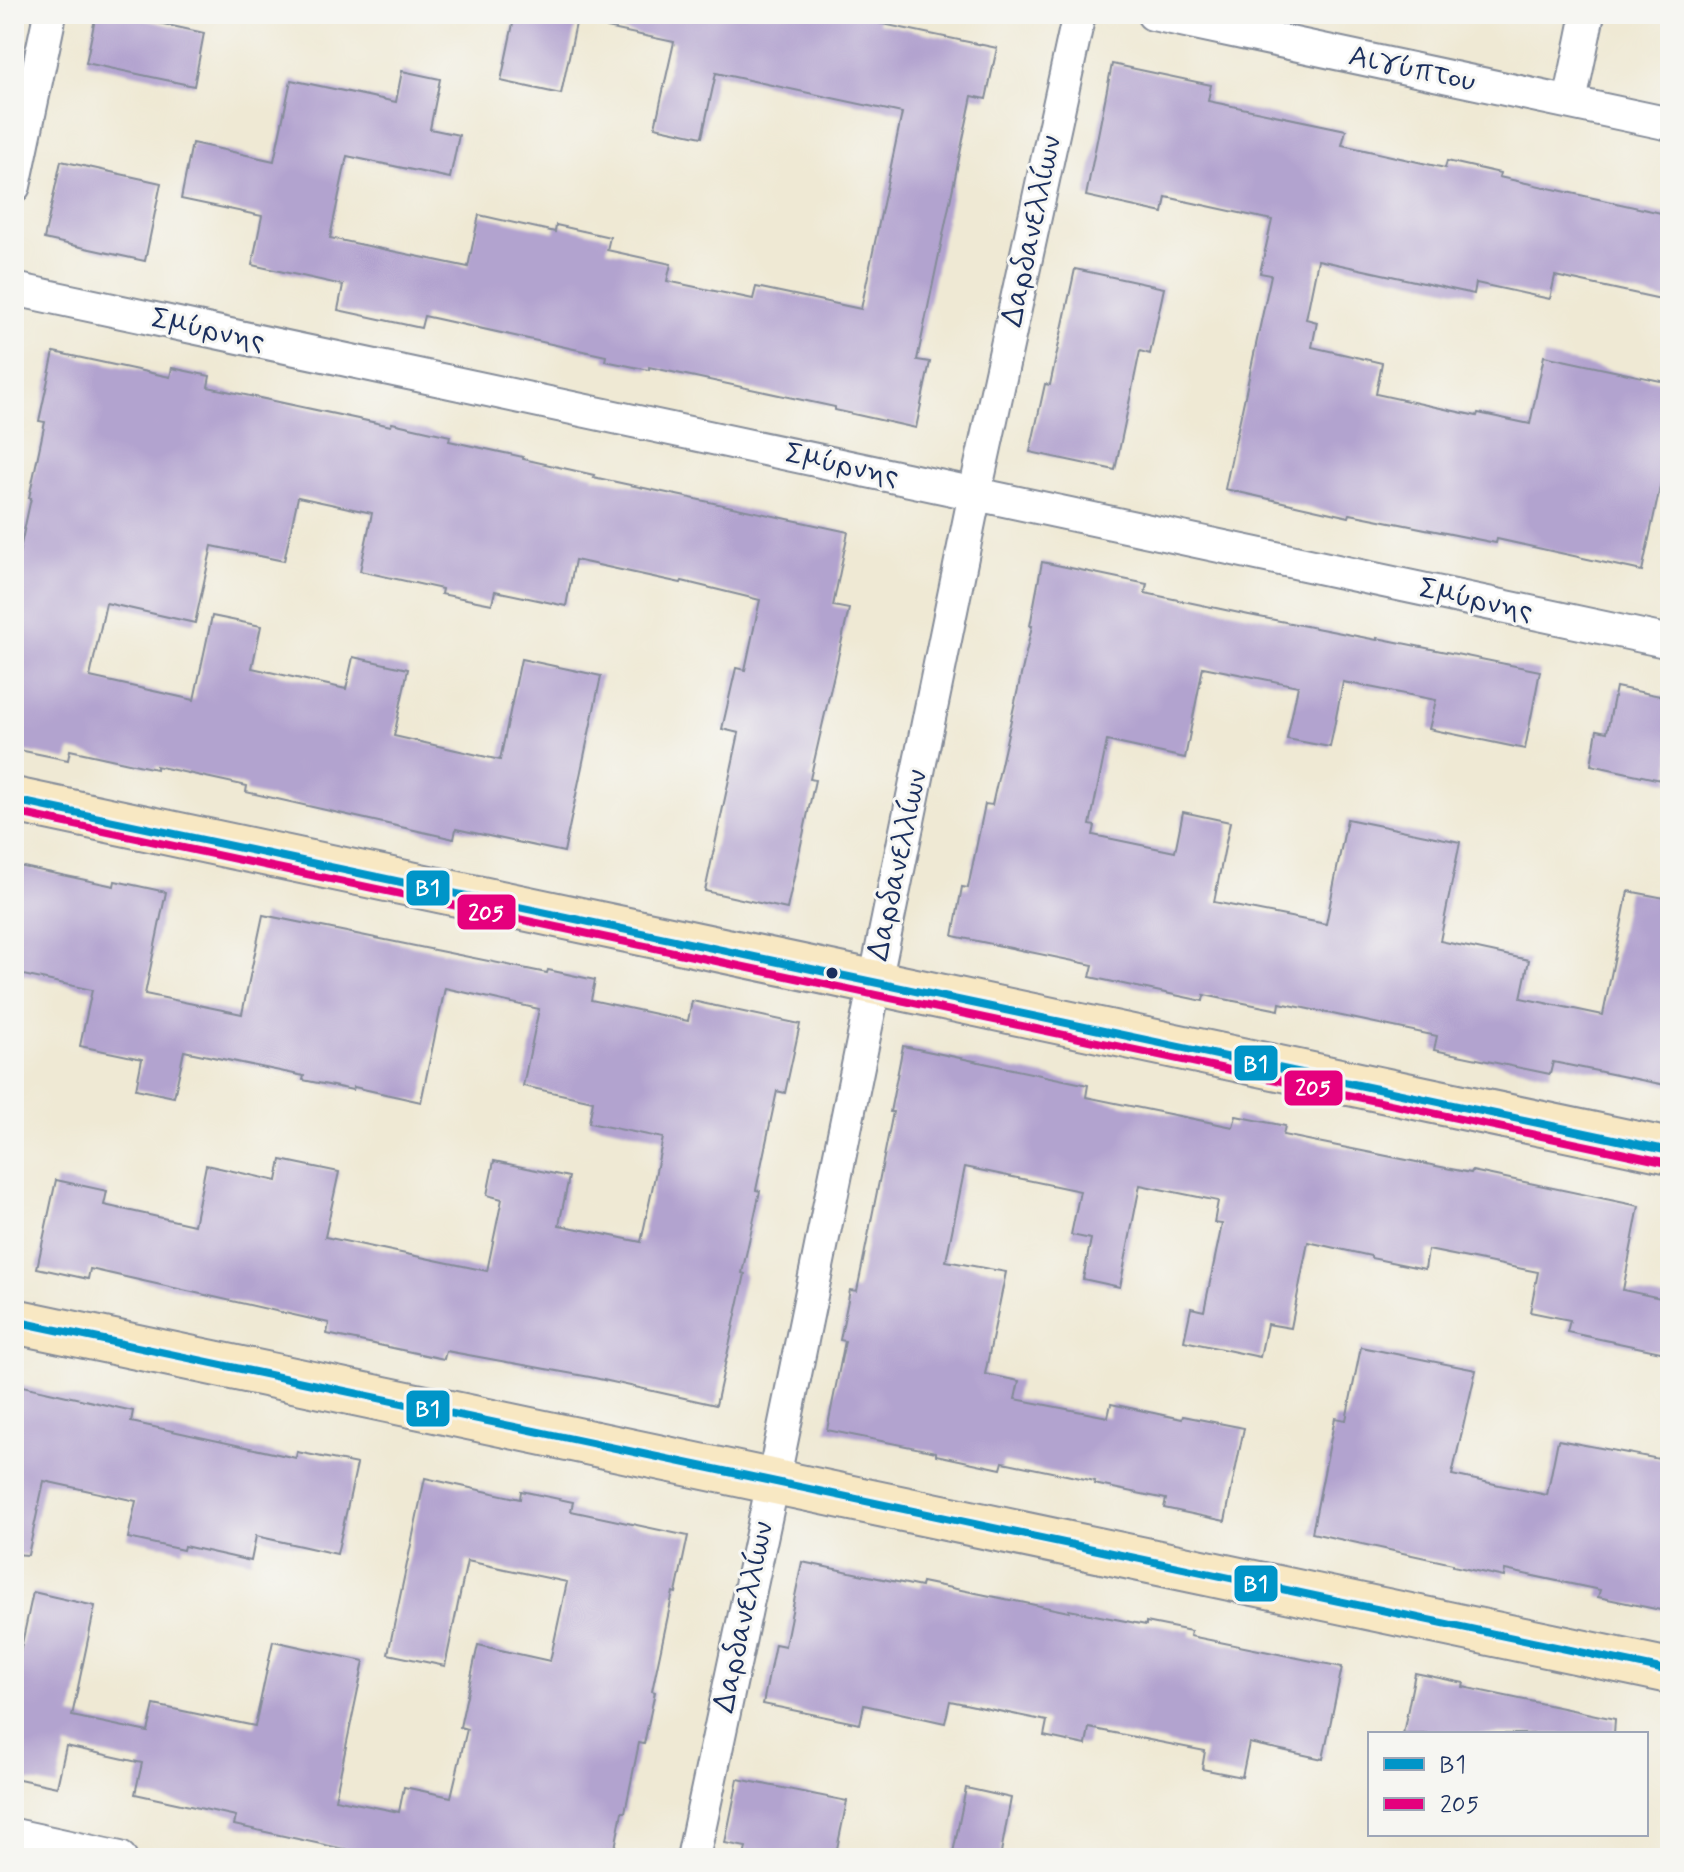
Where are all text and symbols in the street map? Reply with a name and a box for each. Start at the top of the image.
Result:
street label: Αιγύπτου [1345,37,1479,101]
street label: Δαρδανελλίων [993,132,1071,330]
street label: Σμύρνης [147,299,269,361]
street label: Σμύρνης [781,434,903,496]
street label: Σμύρνης [1415,569,1537,631]
street label: Δαρδανελλίων [859,766,937,964]
line badge: Β1 [405,869,451,907]
text: Β1 [416,875,440,903]
line badge: 205 [456,893,517,931]
text: 205 [468,900,504,928]
unlabelled marker [824,965,840,981]
line badge: Β1 [1233,1044,1279,1082]
text: Β1 [1244,1051,1268,1079]
line badge: 205 [1283,1069,1344,1107]
text: 205 [1295,1075,1331,1103]
line badge: Β1 [405,1389,451,1428]
text: Β1 [416,1396,440,1424]
street label: Δαρδανελλίων [705,1518,783,1716]
line badge: Β1 [1233,1564,1279,1603]
text: Β1 [1244,1571,1268,1599]
legend [1368,1732,1648,1836]
text: Β1 [1440,1750,1466,1781]
text: 205 [1440,1790,1479,1821]

